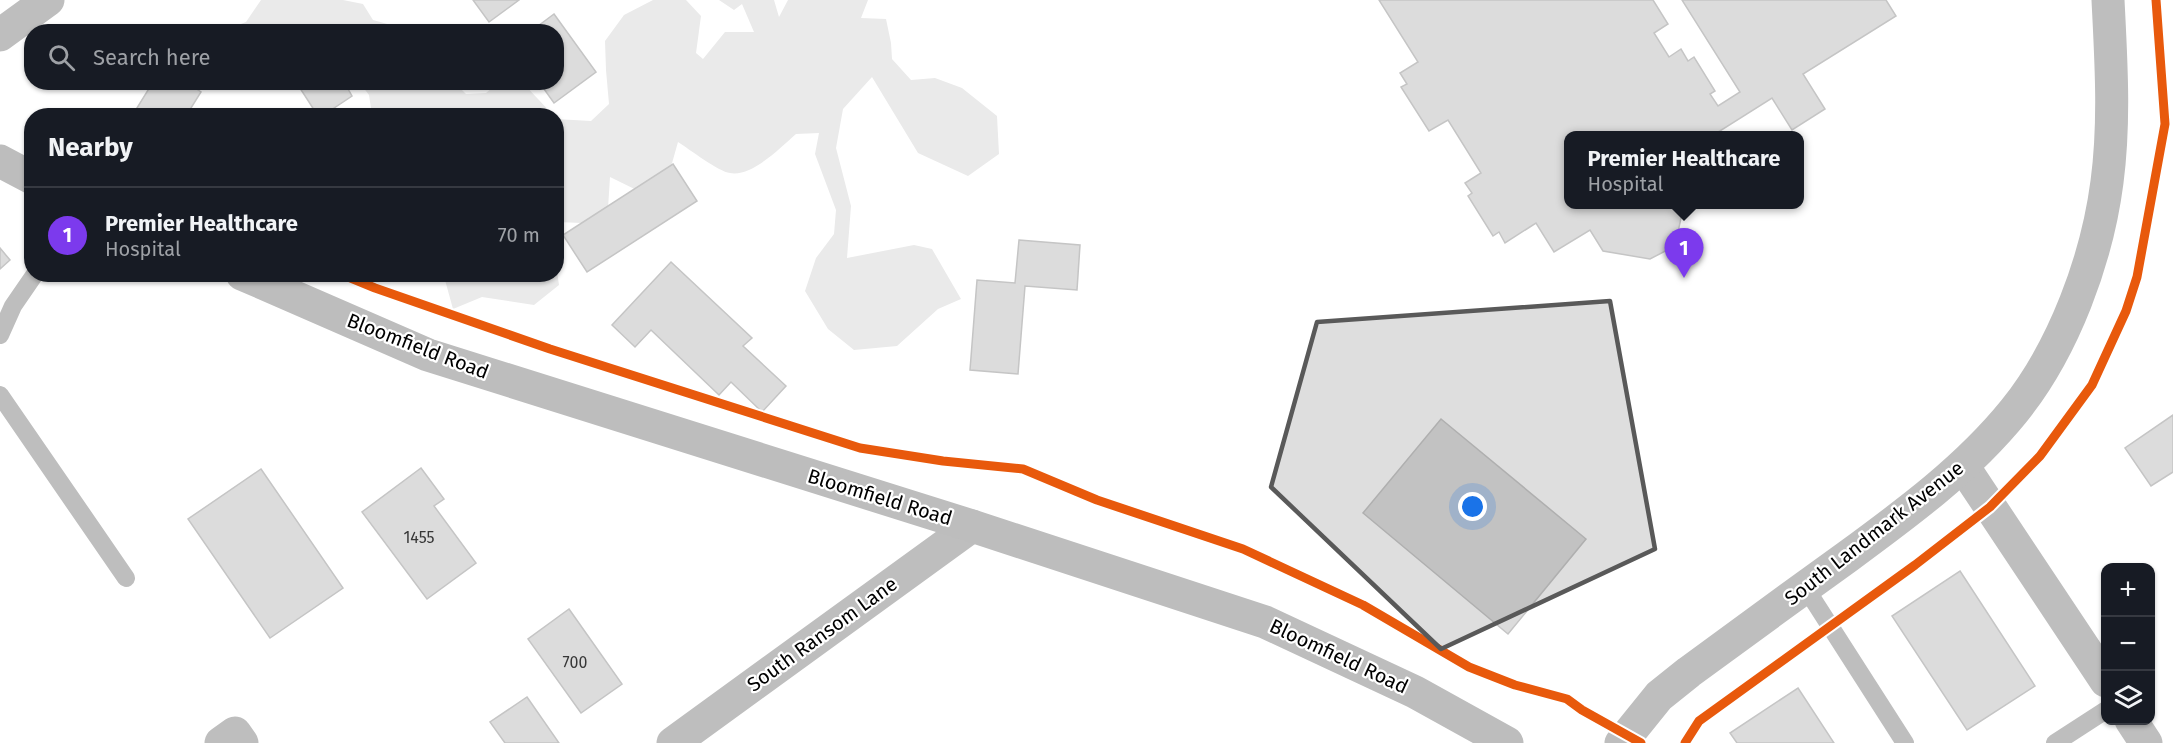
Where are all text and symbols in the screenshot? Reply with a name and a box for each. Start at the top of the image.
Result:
search box [24,24,564,90]
icon: search [45,41,78,74]
text: Search here [93,44,211,71]
popup [1564,131,1804,209]
text: Nearby [48,132,133,163]
text: Premier Healthcare [1588,145,1780,172]
text: Hospital [1588,172,1663,196]
text: Premier Healthcare [105,210,298,237]
text: 1 [63,223,72,247]
text: 70 m [498,223,540,247]
pin: 1 [1664,228,1704,278]
text: Hospital [105,237,181,261]
street label: Bloomfield Road [344,308,492,384]
street label: South Landmark Avenue [1780,456,1968,610]
street label: Bloomfield Road [805,464,955,530]
your location [1458,492,1487,521]
house number: 1455 [403,528,435,547]
map controls [2101,563,2155,725]
button: + [2101,563,2155,617]
street label: South Ransom Lane [742,571,902,697]
street label: Bloomfield Road [1266,613,1412,699]
button: − [2101,617,2155,671]
house number: 700 [563,653,587,672]
button: layers [2101,671,2155,725]

